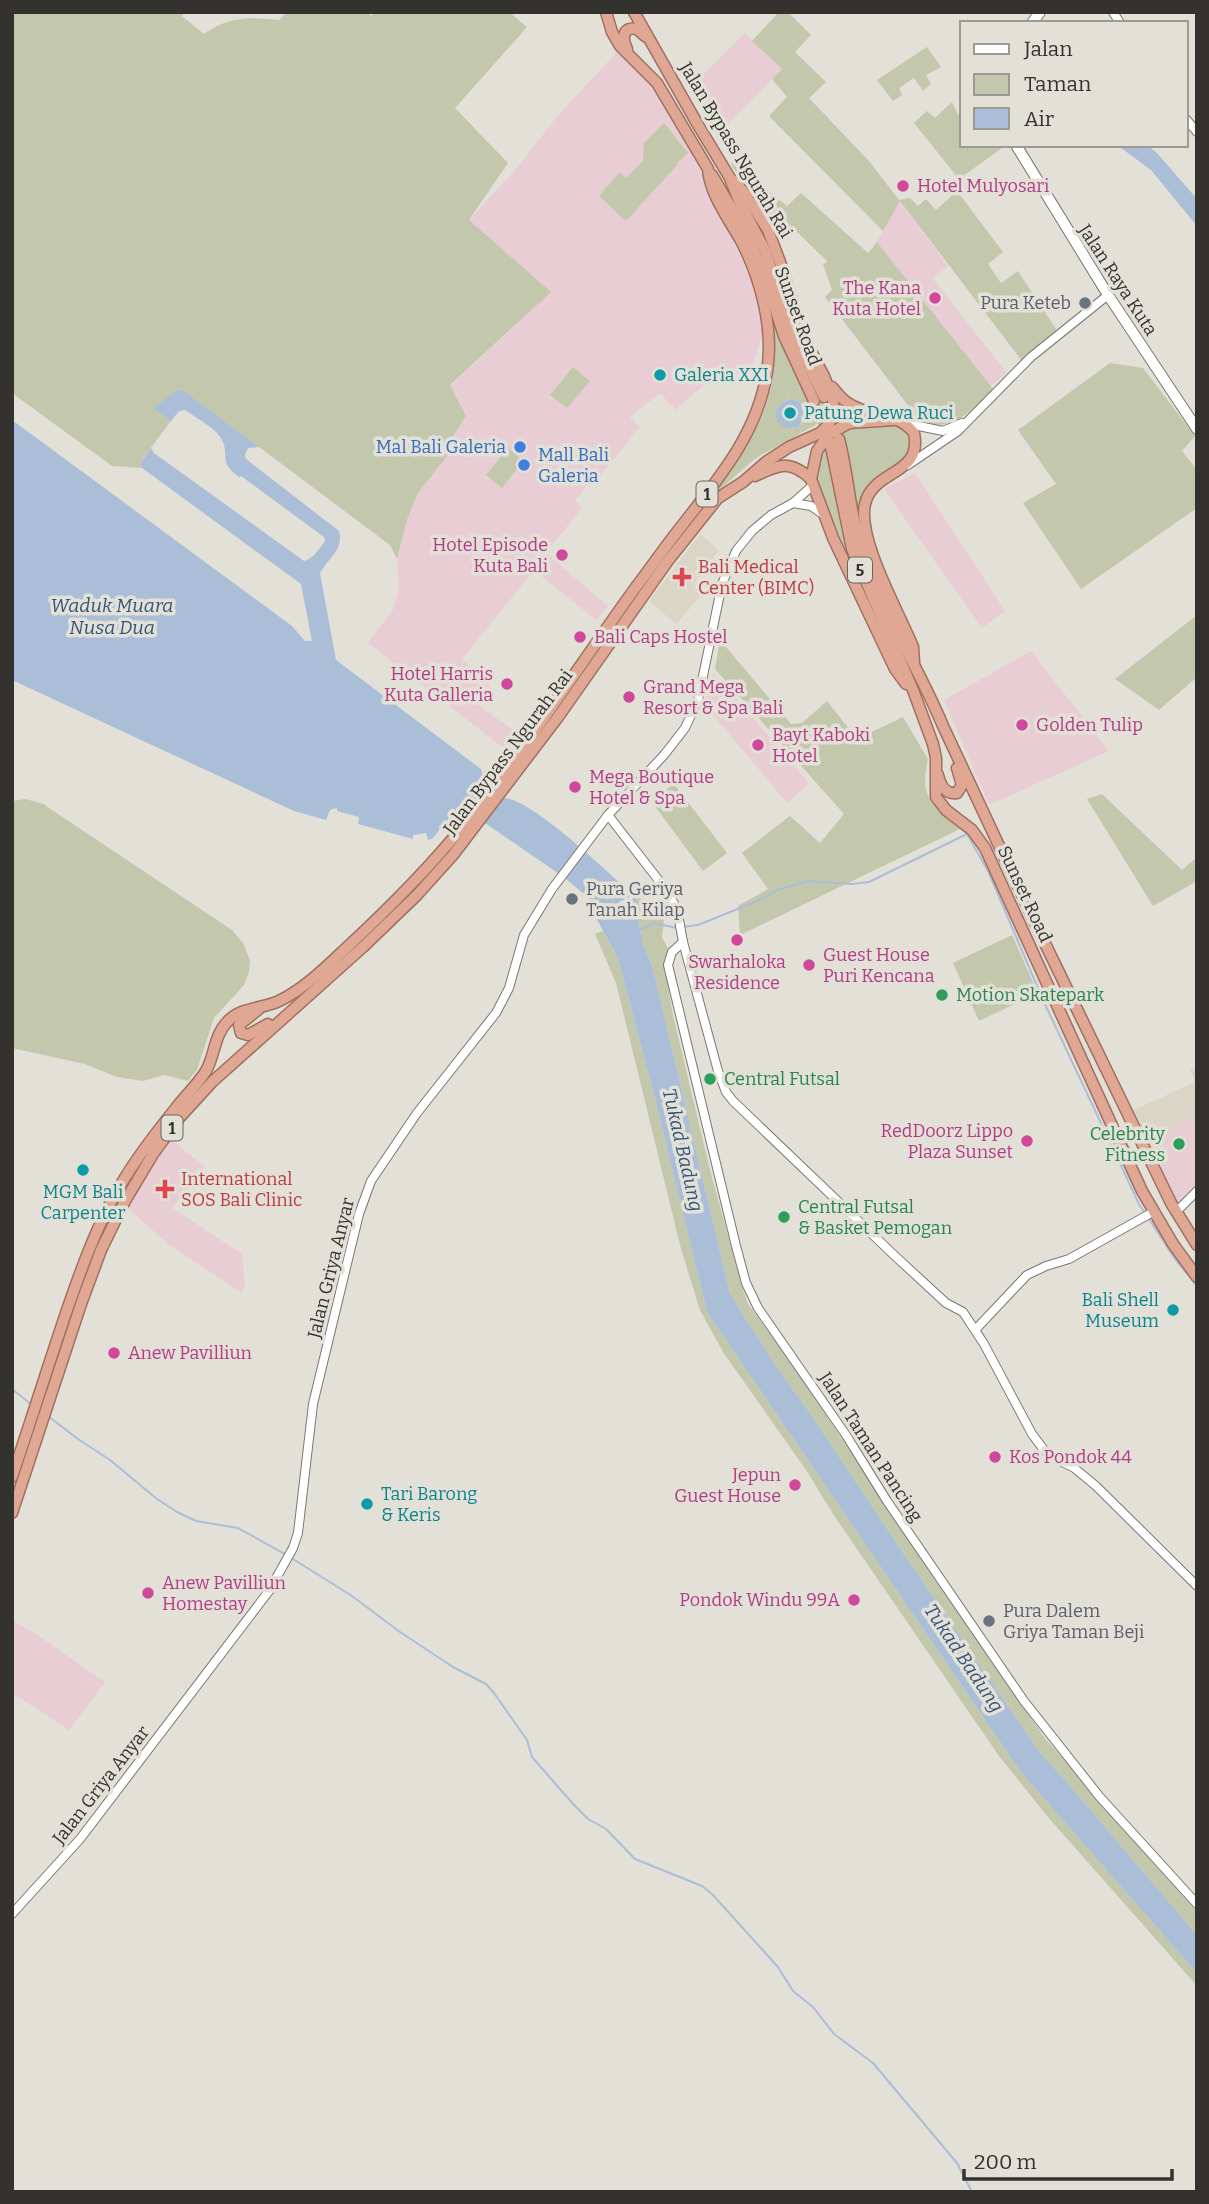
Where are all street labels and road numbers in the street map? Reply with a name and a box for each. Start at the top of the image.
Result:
street label: Jalan Bypass Ngurah Rai [674,57,797,242]
street label: Jalan Raya Kuta [1073,219,1162,340]
street label: Sunset Road [770,263,826,369]
road number: 1 [696,481,718,506]
road number: 5 [848,558,872,582]
street label: Jalan Bypass Ngurah Rai [438,665,577,840]
street label: Sunset Road [993,842,1057,946]
road number: 1 [162,1116,182,1140]
street label: Jalan Griya Anyar [303,1195,359,1342]
street label: Jalan Taman Pancing [814,1367,928,1526]
street label: Jalan Griya Anyar [47,1721,154,1849]

